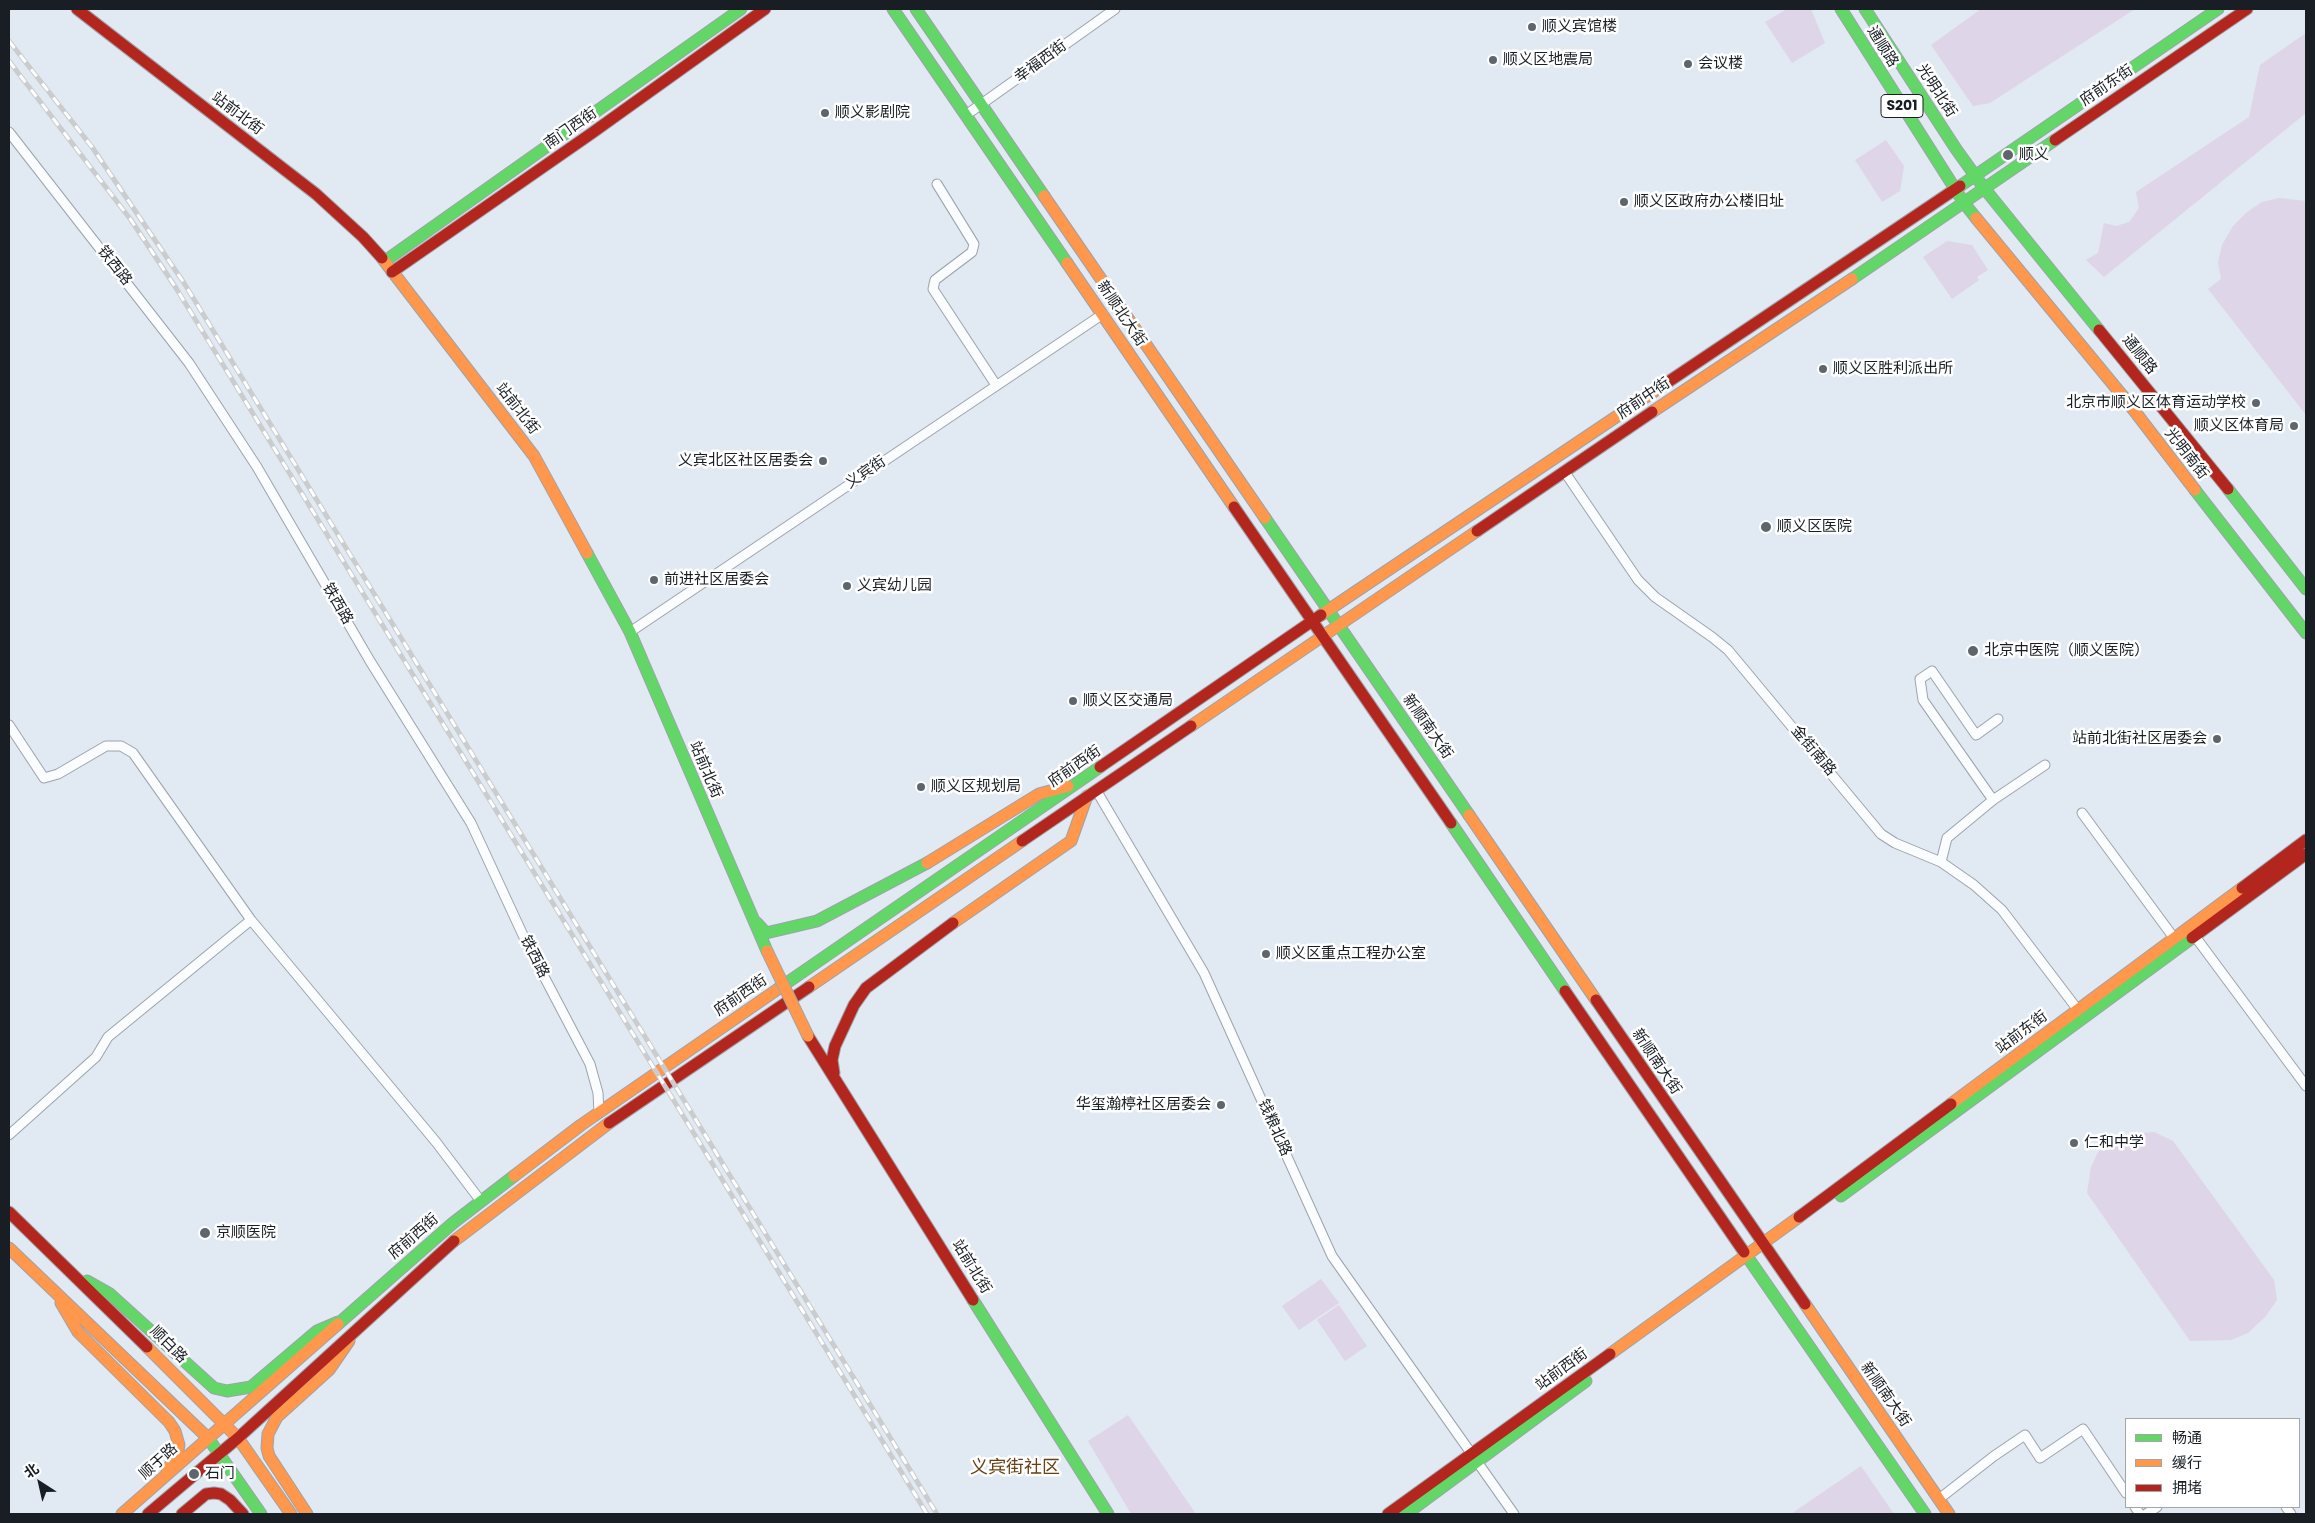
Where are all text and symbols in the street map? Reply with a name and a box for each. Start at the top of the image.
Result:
place label: 顺义宾馆楼 [1542,18,1617,36]
marker: 顺义宾馆楼 [1526,21,1538,33]
street label: 通顺路 [1862,23,1902,71]
street label: 幸福西街 [1011,37,1071,87]
place label: 顺义区地震局 [1503,51,1593,69]
marker: 顺义区地震局 [1487,54,1499,66]
place label: 会议楼 [1698,55,1743,73]
marker: 会议楼 [1682,58,1694,70]
street label: 光明北街 [1912,61,1960,121]
street label: 府前东街 [2077,62,2137,110]
street label: 站前北街 [208,89,266,139]
road number: S201 [1881,94,1923,118]
street label: 南门西街 [541,104,601,154]
place label: 顺义影剧院 [835,104,910,122]
marker: 顺义影剧院 [819,107,831,119]
place label: 顺义 [2019,146,2049,164]
marker: 顺义 [2001,148,2015,162]
place label: 顺义区政府办公楼旧址 [1634,193,1784,211]
marker: 顺义区政府办公楼旧址 [1618,196,1630,208]
street label: 铁西路 [93,243,135,289]
street label: 新顺北大街 [1093,278,1149,350]
street label: 通顺路 [2118,332,2160,378]
place label: 顺义区胜利派出所 [1833,360,1953,378]
marker: 顺义区胜利派出所 [1817,363,1829,375]
street label: 府前中街 [1614,375,1674,423]
street label: 站前北街 [491,380,543,438]
place label: 北京市顺义区体育运动学校 [2066,394,2246,412]
marker: 北京市顺义区体育运动学校 [2250,397,2262,409]
place label: 顺义区体育局 [2194,417,2284,435]
marker: 顺义区体育局 [2288,420,2300,432]
street label: 光明南街 [2160,425,2212,483]
place label: 义宾北区社区居委会 [678,452,813,470]
street label: 义宾街 [842,453,890,493]
marker: 义宾北区社区居委会 [817,455,829,467]
place label: 顺义区医院 [1777,518,1852,536]
marker: 顺义区医院 [1759,520,1773,534]
place label: 前进社区居委会 [664,571,769,589]
marker: 前进社区居委会 [648,574,660,586]
place label: 义宾幼儿园 [857,577,932,595]
street label: 铁西路 [318,580,356,628]
marker: 义宾幼儿园 [841,580,853,592]
place label: 北京中医院（顺义医院） [1984,642,2149,660]
marker: 北京中医院（顺义医院） [1966,644,1980,658]
street label: 新顺南大街 [1398,691,1456,763]
place label: 顺义区交通局 [1083,692,1173,710]
marker: 顺义区交通局 [1067,695,1079,707]
street label: 金街南路 [1787,722,1839,780]
place label: 站前北街社区居委会 [2072,730,2207,748]
marker: 站前北街社区居委会 [2211,733,2223,745]
street label: 站前北街 [685,739,725,801]
street label: 府前西街 [1045,742,1105,792]
place label: 顺义区规划局 [931,778,1021,796]
marker: 顺义区规划局 [915,781,927,793]
street label: 铁西路 [516,933,552,981]
place label: 顺义区重点工程办公室 [1276,945,1426,963]
marker: 顺义区重点工程办公室 [1260,948,1272,960]
street label: 府前西街 [711,972,771,1020]
street label: 站前东街 [1993,1008,2051,1058]
street label: 新顺南大街 [1628,1026,1684,1098]
place label: 华玺瀚楟社区居委会 [1076,1096,1211,1114]
street label: 钱粮北路 [1254,1097,1294,1159]
marker: 华玺瀚楟社区居委会 [1215,1099,1227,1111]
place label: 仁和中学 [2084,1134,2144,1152]
marker: 仁和中学 [2068,1137,2080,1149]
street label: 府前西街 [385,1211,443,1263]
place label: 京顺医院 [216,1224,276,1242]
marker: 京顺医院 [198,1226,212,1240]
street label: 站前北街 [947,1237,995,1297]
street label: 顺白路 [146,1323,190,1367]
street label: 站前西街 [1532,1345,1592,1395]
street label: 新顺南大街 [1856,1359,1914,1431]
legend [2125,1418,2300,1508]
text: 畅通 [2172,1427,2202,1448]
street label: 顺于路 [136,1440,182,1484]
text: 缓行 [2172,1452,2202,1473]
district label: 义宾街社区 [970,1457,1060,1479]
north arrow [15,1458,65,1508]
text: 北 [20,1459,43,1483]
place label: 石门 [205,1465,235,1483]
marker: 石门 [187,1467,201,1481]
text: 拥堵 [2172,1477,2202,1498]

